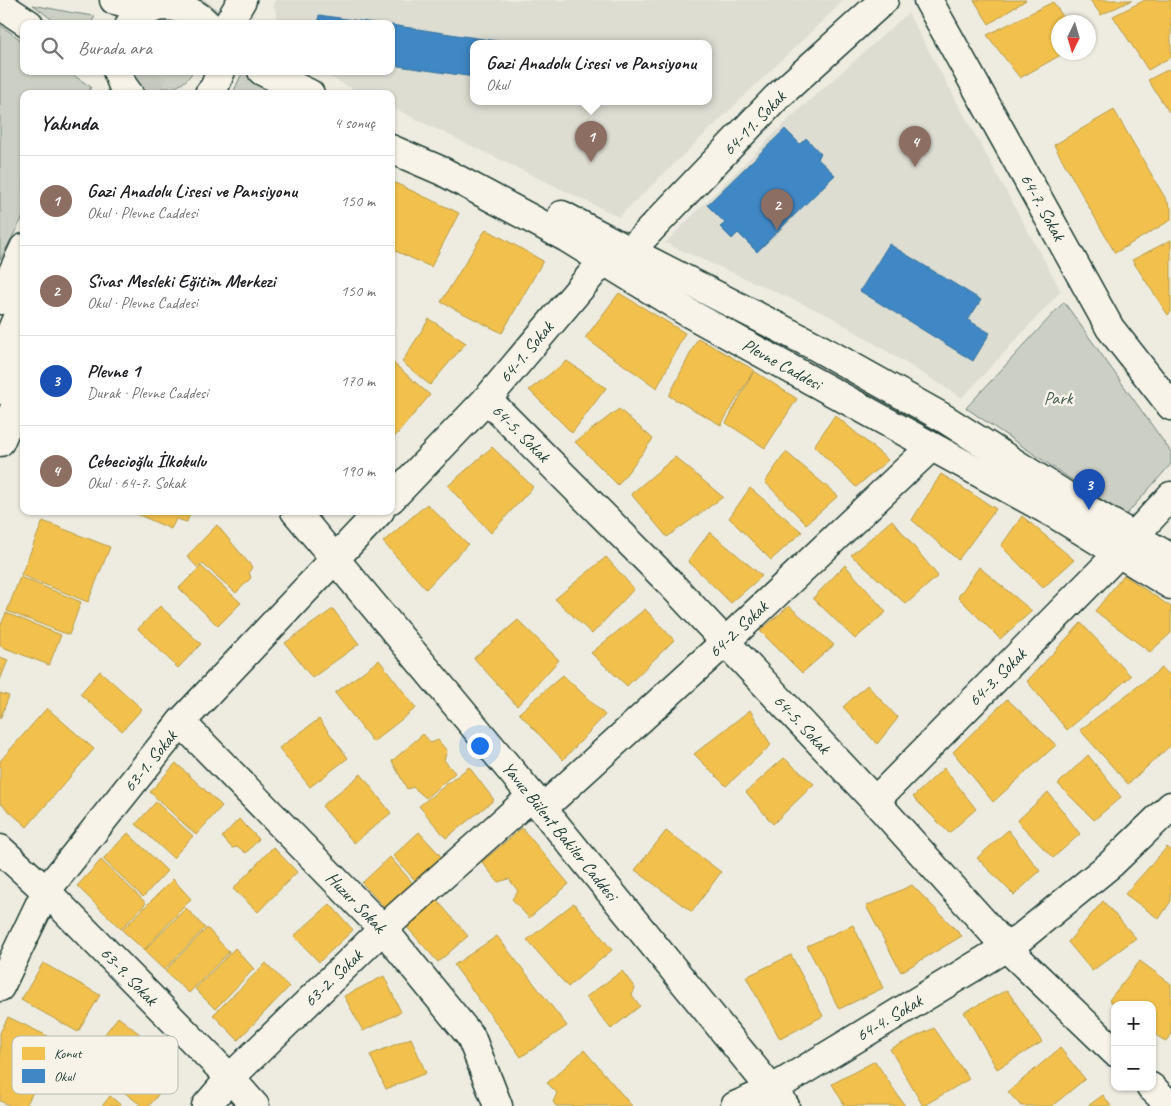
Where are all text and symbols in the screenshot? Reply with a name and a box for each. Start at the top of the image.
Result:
north arrow [1051,15,1096,60]
search box [20,20,395,75]
icon: search [38,34,66,62]
text: Burada ara [78,36,152,60]
popup [470,40,712,105]
text: Gazi Anadolu Lisesi ve Pansiyonu [486,51,696,75]
text: Okul [486,75,509,95]
street label: 64-11. Sokak [718,85,791,160]
text: Yakında [40,110,98,136]
text: 4 sonuç [334,113,375,133]
pin: 1 [575,121,607,162]
pin: 4 [899,126,931,167]
street label: 64-7. Sokak [1016,170,1071,246]
text: Gazi Anadolu Lisesi ve Pansiyonu [87,179,297,203]
pin: 2 [761,189,793,230]
text: 1 [52,191,60,211]
text: 150 m [341,191,375,211]
text: Okul · Plevne Caddesi [87,203,198,223]
text: Sivas Mesleki Eğitim Merkezi [87,269,275,293]
text: 2 [52,281,60,301]
text: 150 m [341,281,375,301]
text: Okul · Plevne Caddesi [87,293,198,313]
street label: 64-1. Sokak [494,316,559,387]
street label: Plevne Caddesi [739,333,828,396]
text: Plevne 1 [87,359,140,383]
text: 3 [52,371,60,391]
text: 170 m [341,371,375,391]
text: Durak · Plevne Caddesi [87,383,208,403]
park label: Park [1044,387,1074,409]
street label: 64-5. Sokak [487,399,556,468]
text: Cebecioğlu İlkokulu [87,449,206,473]
text: 4 [52,461,60,481]
text: 190 m [341,461,375,481]
pin: 3 [1073,469,1105,510]
text: Okul · 64-7. Sokak [87,473,186,493]
street label: 64-2. Sokak [704,595,773,662]
street label: 64-3. Sokak [963,642,1032,711]
street label: 64-5. Sokak [769,690,836,759]
street label: 63-1. Sokak [118,724,183,796]
your location [467,733,493,759]
street label: Yavuz Bülent Bakiler Caddesi [497,757,625,907]
street label: Huzur Sokak [321,867,392,938]
street label: 63-9. Sokak [96,942,163,1011]
street label: 63-2. Sokak [299,944,368,1011]
street label: 64-4. Sokak [852,989,927,1046]
map controls [1111,1001,1156,1091]
button: + [1111,1001,1156,1046]
legend [12,1036,178,1094]
text: Konut [54,1045,83,1062]
button: − [1111,1046,1156,1091]
text: Okul [54,1068,77,1085]

